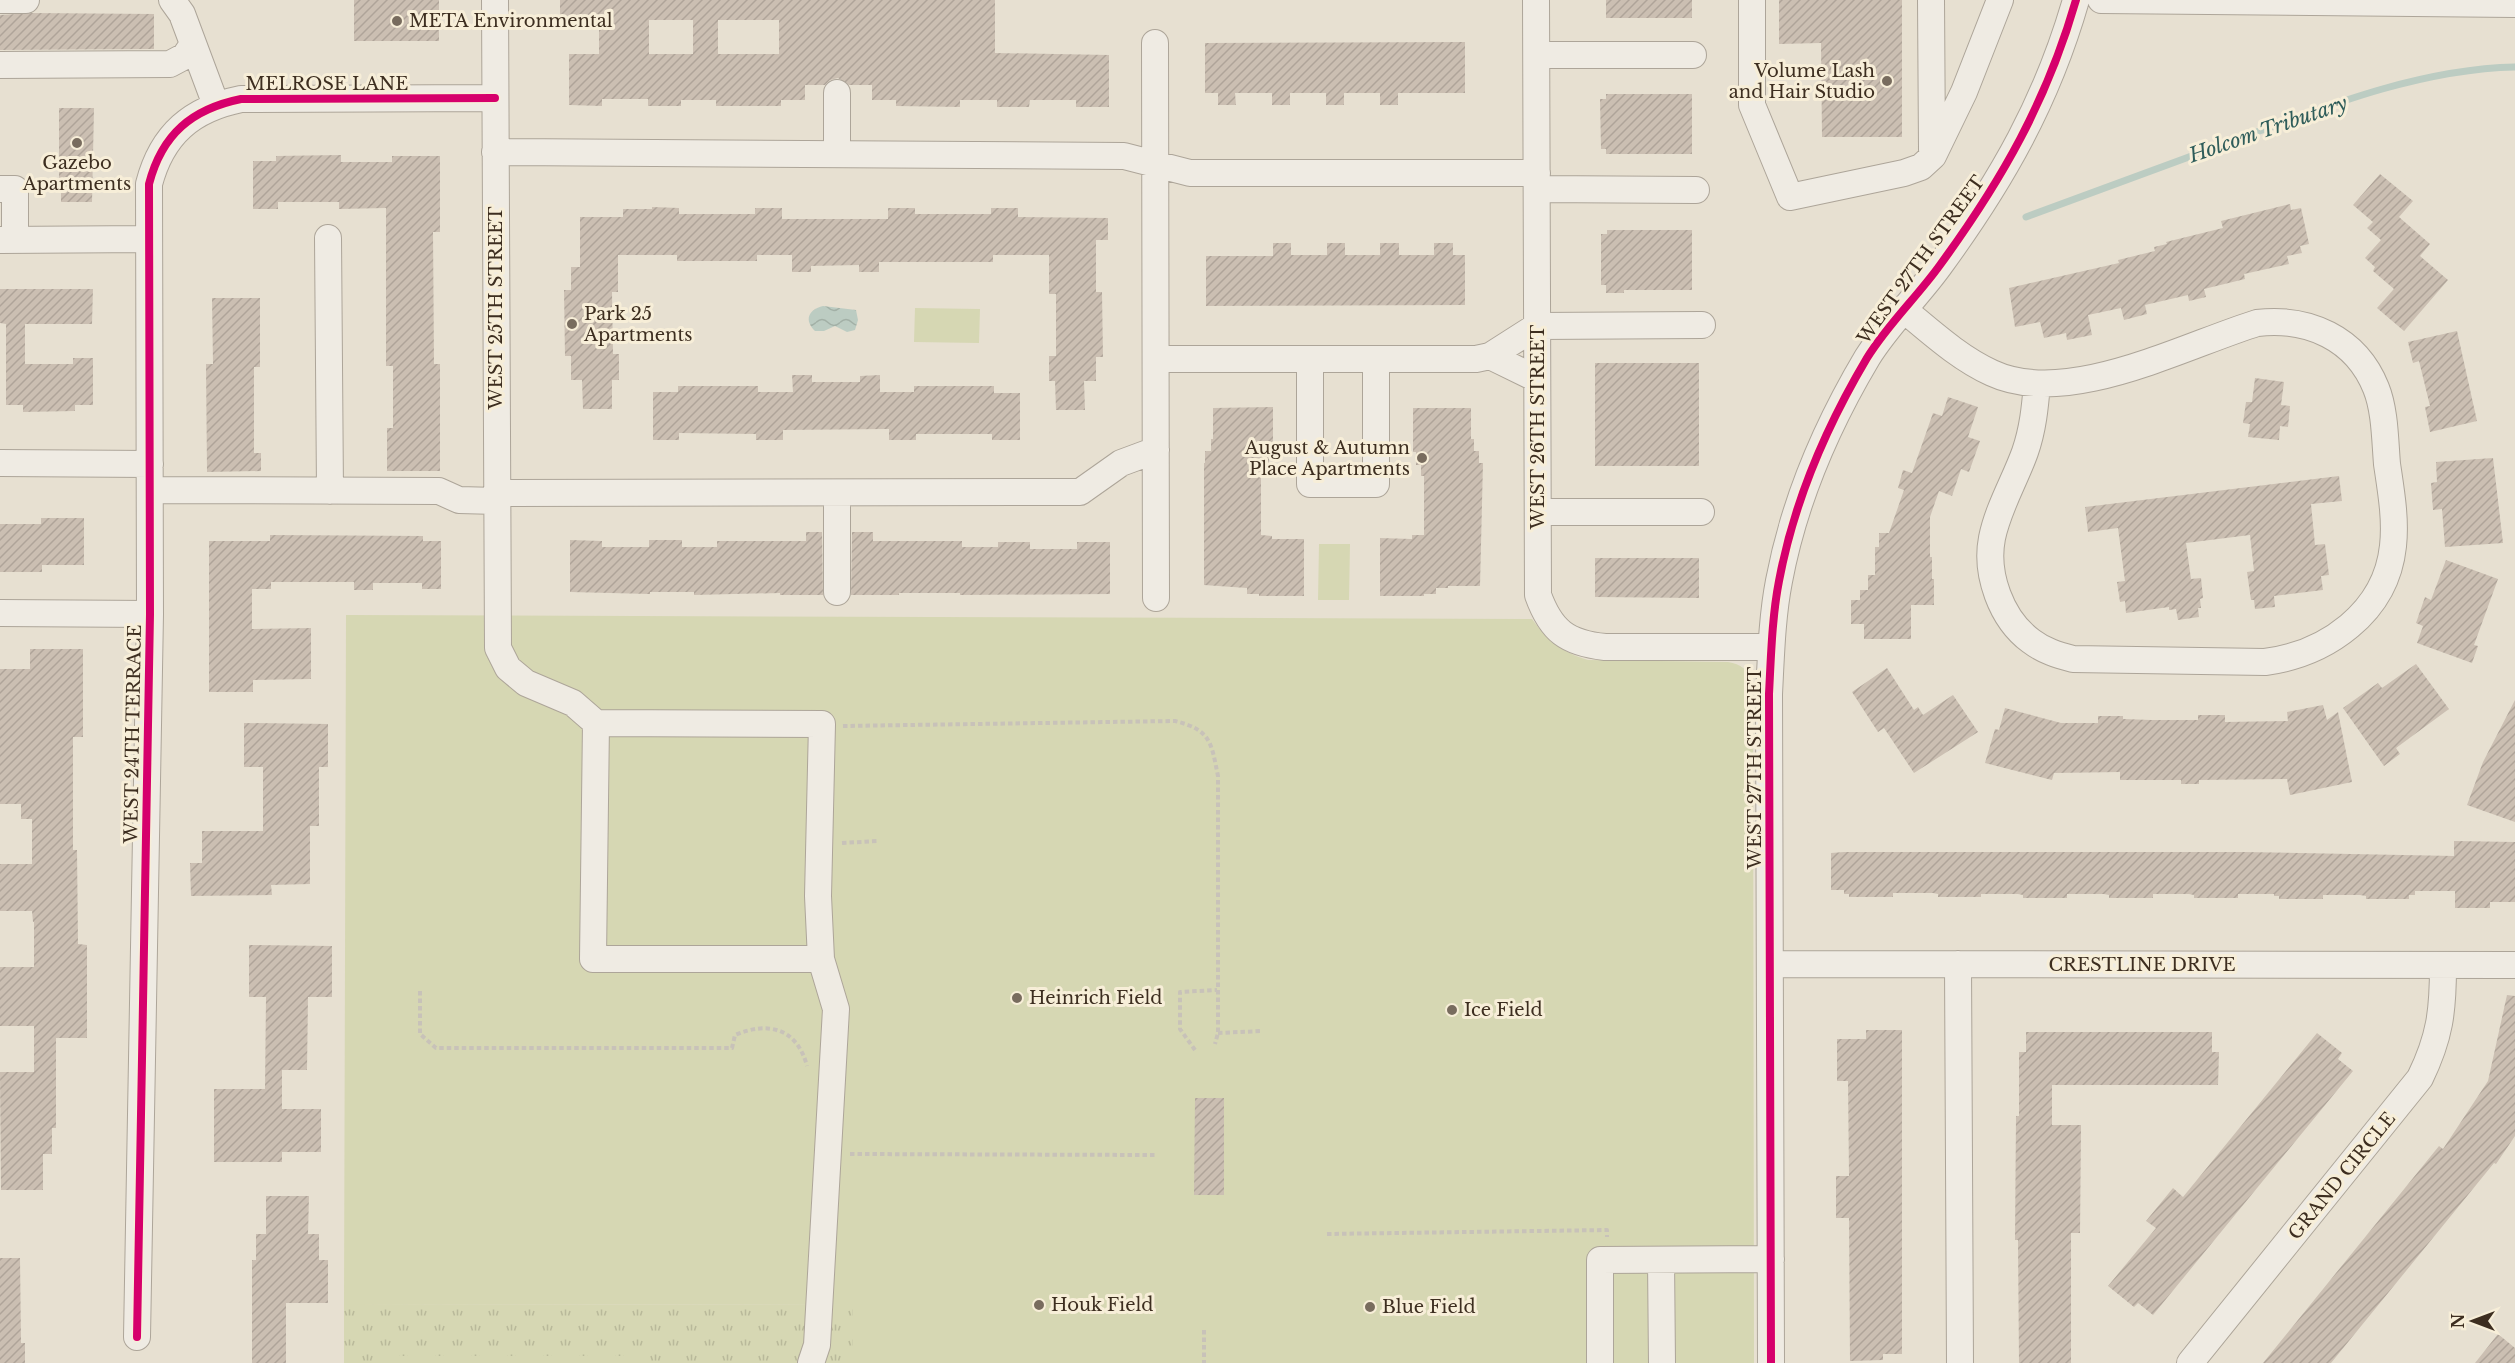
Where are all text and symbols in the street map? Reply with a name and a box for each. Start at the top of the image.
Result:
place label: META Environmental [409,10,613,32]
marker: META Environmental [390,14,404,28]
place label: Volume Lash and Hair Studio [1729,60,1875,103]
street label: MELROSE LANE [246,73,408,95]
marker: Volume Lash and Hair Studio [1880,74,1894,88]
water label: Holcom Tributary [2185,90,2351,168]
marker: Gazebo Apartments [70,136,84,150]
place label: Gazebo Apartments [22,152,131,195]
street label: WEST 27TH STREET [1852,171,1990,349]
street label: WEST 25TH STREET [485,206,507,411]
place label: Park 25 Apartments [583,303,693,346]
marker: Park 25 Apartments [565,317,579,331]
street label: WEST 26TH STREET [1527,324,1549,530]
place label: August & Autumn Place Apartments [1244,437,1410,480]
marker: August & Autumn Place Apartments [1415,451,1429,465]
street label: WEST 24TH TERRACE [120,624,146,845]
street label: WEST 27TH STREET [1744,666,1766,870]
street label: CRESTLINE DRIVE [2048,954,2236,976]
place label: Heinrich Field [1029,987,1163,1009]
marker: Heinrich Field [1010,991,1024,1005]
place label: Ice Field [1464,999,1543,1021]
marker: Ice Field [1445,1003,1459,1017]
street label: GRAND CIRCLE [2284,1108,2400,1244]
north arrow [2443,1291,2503,1351]
place label: Houk Field [1051,1294,1154,1316]
place label: Blue Field [1382,1296,1476,1318]
marker: Houk Field [1032,1298,1046,1312]
marker: Blue Field [1363,1300,1377,1314]
text: N [2448,1313,2468,1329]

